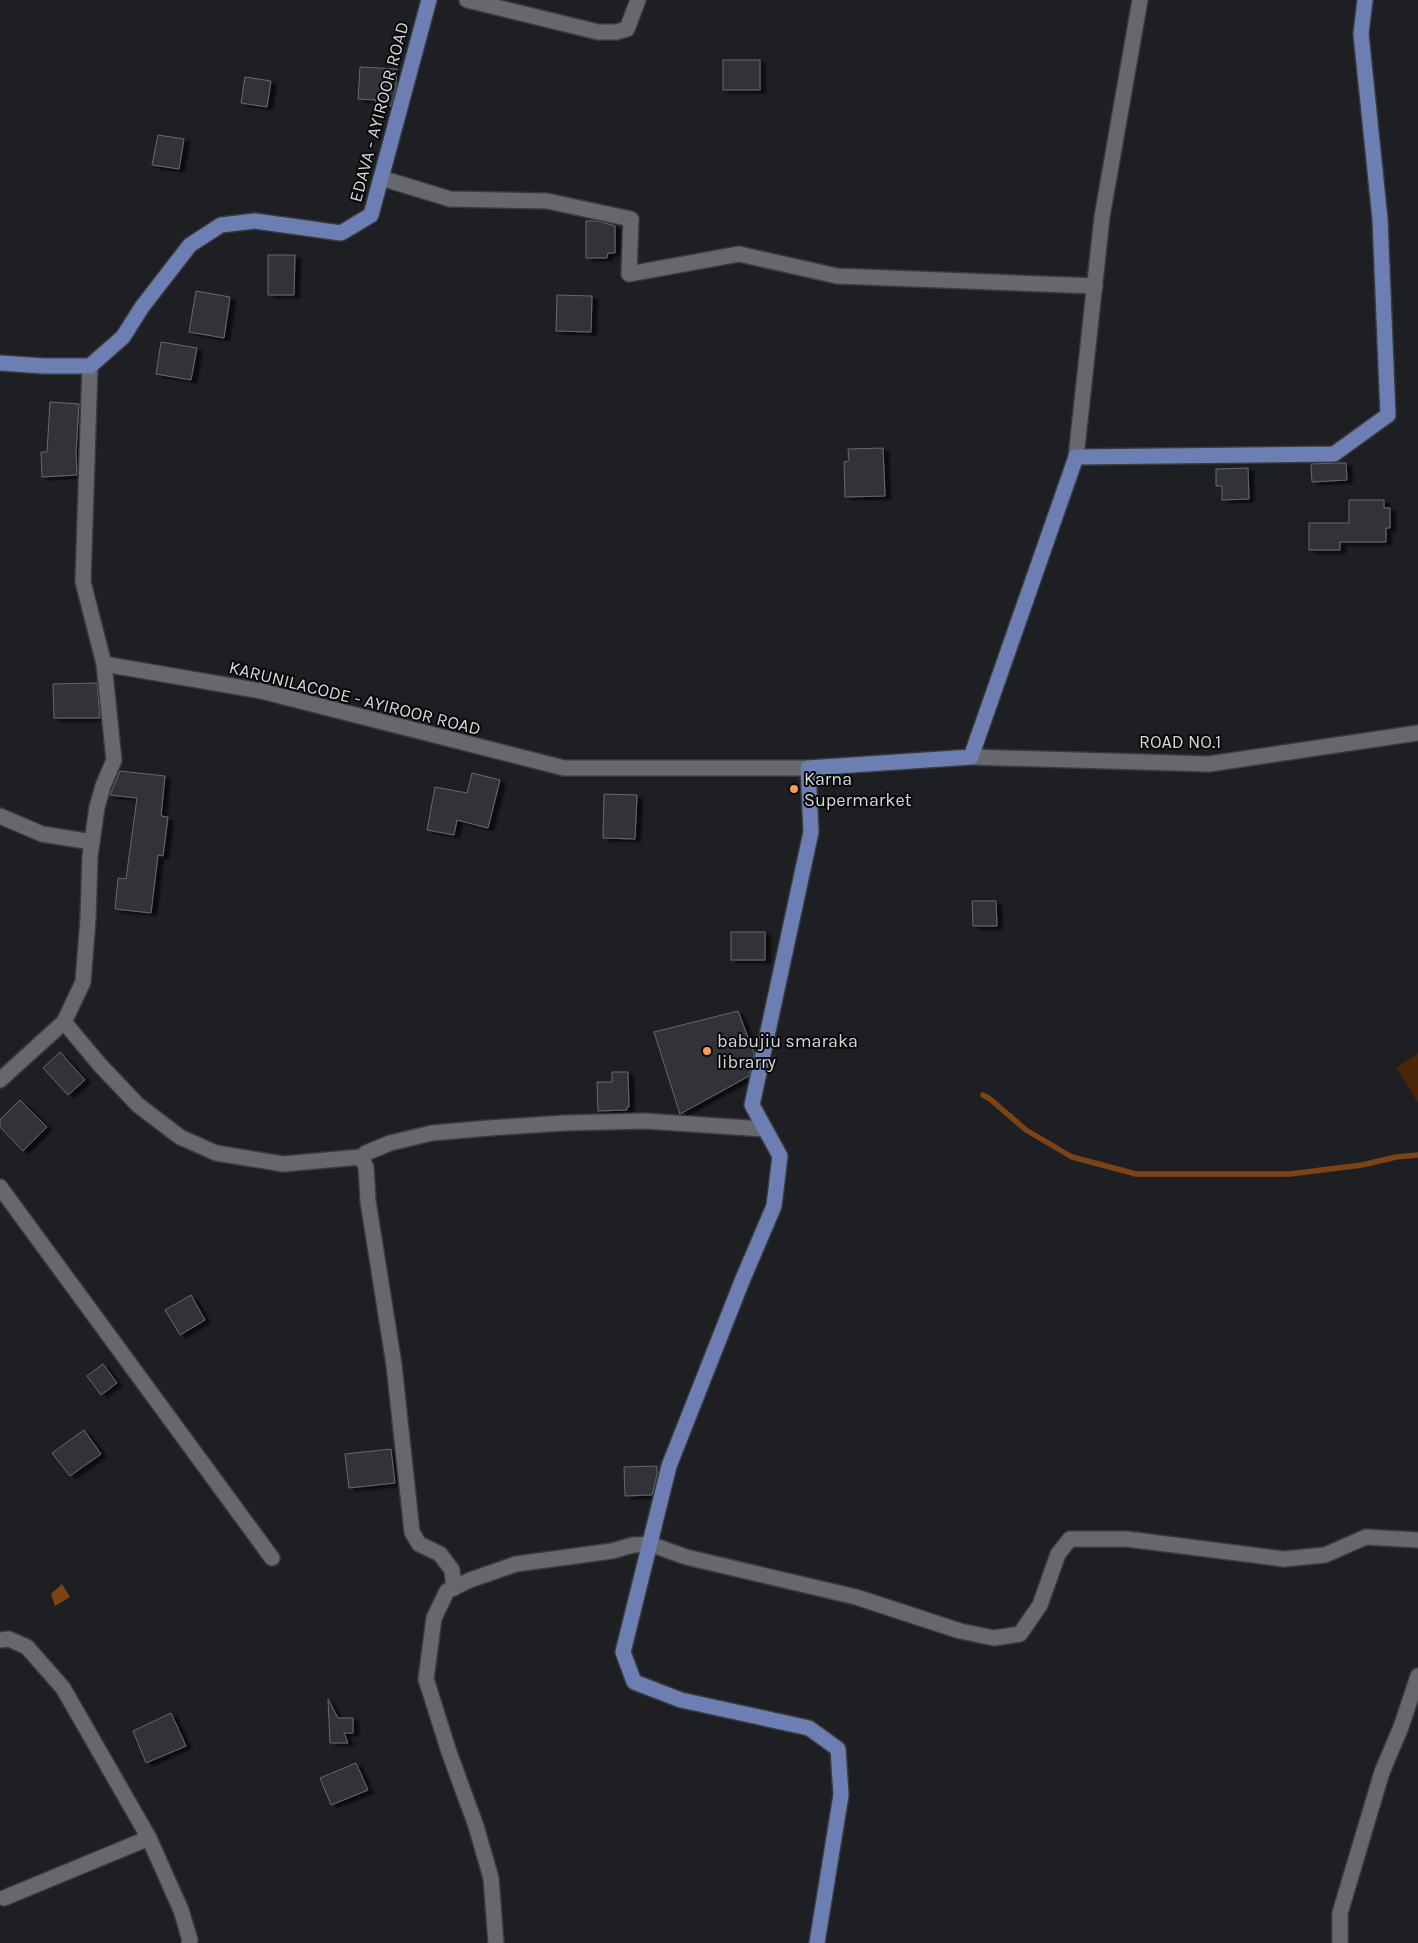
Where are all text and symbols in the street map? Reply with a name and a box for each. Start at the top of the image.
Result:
street label: EDAVA - AYIROOR ROAD [344,19,414,205]
street label: KARUNILACODE - AYIROOR ROAD [227,656,483,740]
street label: ROAD NO.1 [1139,731,1221,753]
place label: Karna Supermarket [804,768,912,811]
marker: Karna Supermarket [788,783,800,795]
place label: babujiu smaraka librarry [717,1030,858,1073]
marker: babujiu smaraka librarry [701,1045,713,1057]

